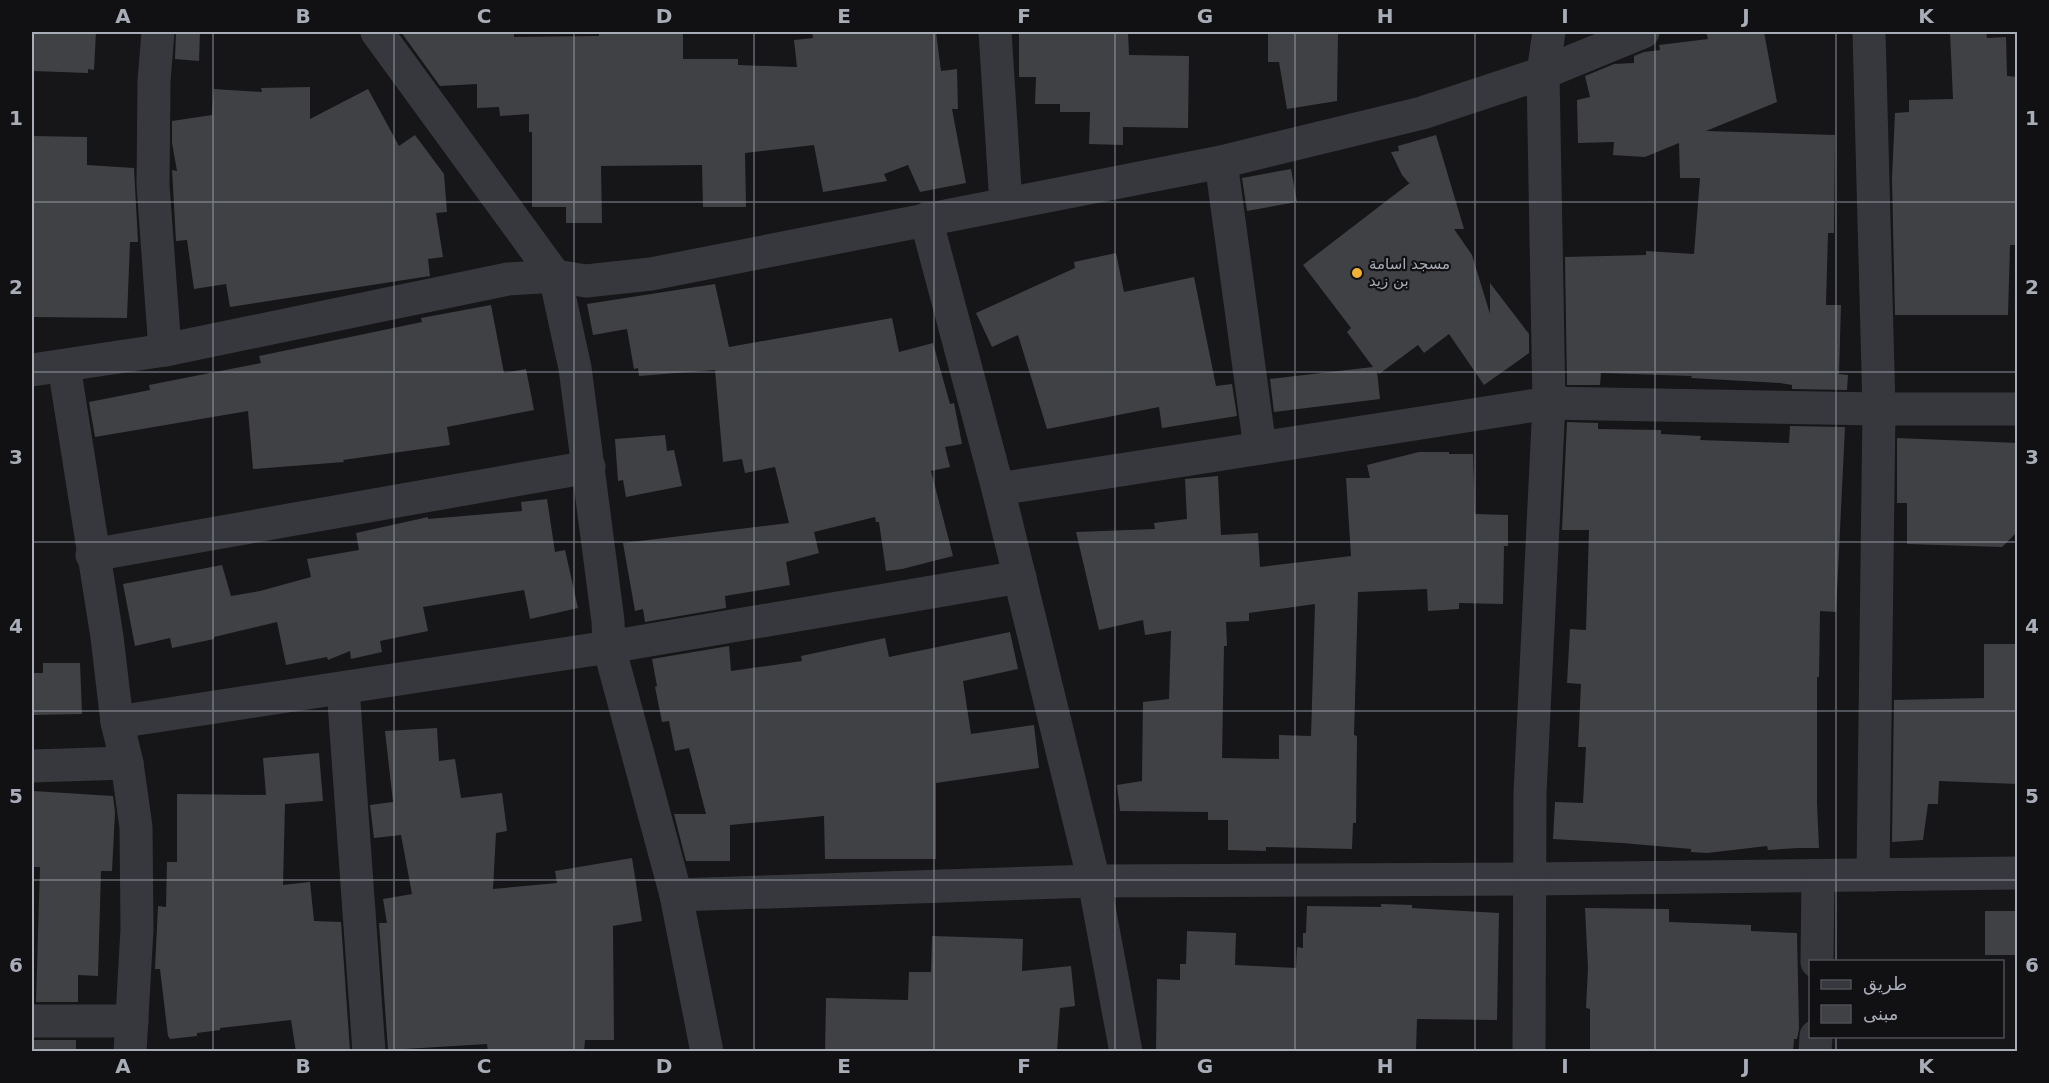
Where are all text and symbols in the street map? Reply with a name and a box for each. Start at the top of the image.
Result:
text: A [115,4,131,28]
text: B [295,4,311,28]
text: C [477,4,491,28]
text: D [656,4,672,28]
text: E [837,4,851,28]
text: F [1017,4,1031,28]
text: G [1197,4,1213,28]
text: H [1377,4,1393,28]
text: I [1561,4,1569,28]
text: J [1740,4,1750,28]
text: K [1918,4,1935,28]
text: 1 [9,106,23,130]
text: 1 [2025,106,2039,130]
place label: مسجد اسامة بن زيد [1369,255,1450,290]
marker: مسجد اسامة بن زيد [1350,266,1364,280]
text: 2 [9,275,23,299]
text: 2 [2025,275,2039,299]
text: 3 [9,445,23,469]
text: 3 [2025,445,2039,469]
text: 4 [9,614,23,638]
text: 4 [2025,614,2039,638]
text: 5 [9,784,23,808]
text: 5 [2025,784,2039,808]
text: 6 [9,953,23,977]
text: 6 [2025,953,2039,977]
legend [1809,960,2004,1038]
text: طريق [1863,973,1907,995]
text: مبنى [1863,1003,1899,1024]
text: A [115,1054,131,1078]
text: B [295,1054,311,1078]
text: C [477,1054,491,1078]
text: D [656,1054,672,1078]
text: E [837,1054,851,1078]
text: F [1017,1054,1031,1078]
text: G [1197,1054,1213,1078]
text: H [1377,1054,1393,1078]
text: I [1561,1054,1569,1078]
text: J [1740,1054,1750,1078]
text: K [1918,1054,1935,1078]

